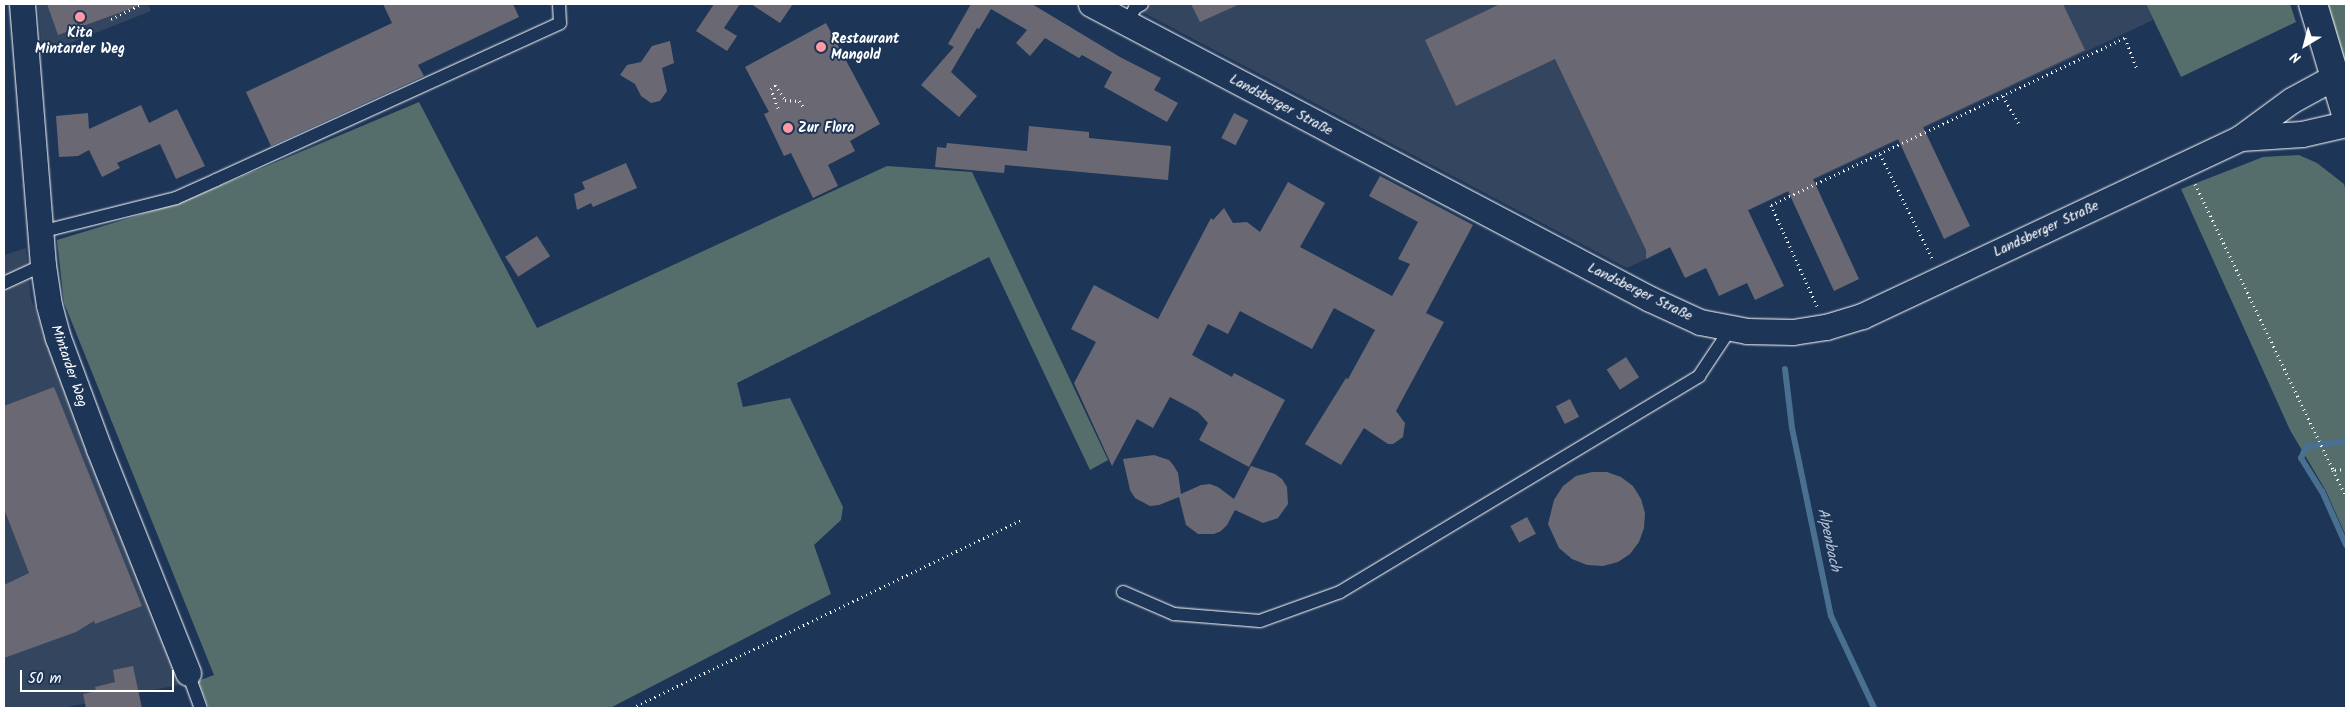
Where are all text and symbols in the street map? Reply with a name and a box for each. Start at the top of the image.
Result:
marker: Kita Mintarder Weg [74,11,86,23]
north arrow [2280,20,2330,70]
place label: Kita Mintarder Weg [35,25,125,58]
place label: Restaurant Mangold [831,31,899,64]
marker: Restaurant Mangold [815,41,827,53]
text: N [2286,46,2306,68]
street label: Landsberger Straße [1226,71,1336,139]
place label: Zur Flora [798,120,854,136]
marker: Zur Flora [782,122,794,134]
street label: Landsberger Straße [1990,197,2102,261]
street label: Landsberger Straße [1585,259,1695,325]
street label: Mintarder Weg [47,323,91,409]
water label: Alpenbach [1813,507,1843,573]
scale bar [22,660,176,692]
text: 50 m [28,667,62,691]

